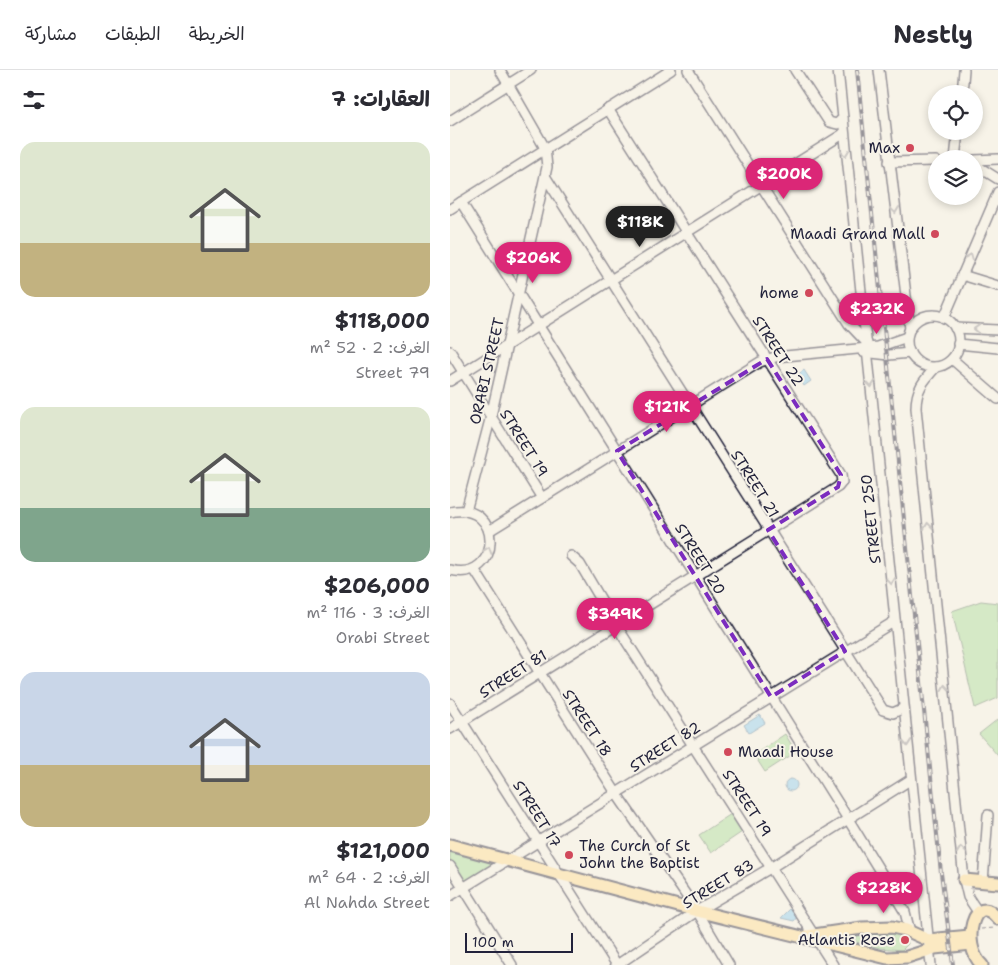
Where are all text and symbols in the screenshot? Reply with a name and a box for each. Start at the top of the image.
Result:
text: Nestly [893,19,973,51]
text: مشاركة [25,22,77,46]
text: الطبقات [105,22,161,46]
text: الخريطة [189,22,245,46]
text: العقارات: 7 [331,85,430,113]
map controls [928,85,983,205]
button: locate [928,85,983,140]
icon: filters [20,86,48,114]
place label: Max [868,138,900,158]
marker: Max [904,142,916,154]
one-way arrow [839,150,850,158]
button: layers [928,150,983,205]
pin: $200K [749,158,819,200]
text: $200K [757,163,811,184]
icon: home [180,175,270,265]
pin: $118K [605,206,675,248]
one-way arrow [889,206,900,214]
text: $118K [617,211,663,232]
place label: Maadi Grand Mall [790,224,925,244]
marker: Maadi Grand Mall [929,228,941,240]
pin: $206K [498,242,568,284]
text: $206K [506,247,560,268]
one-way arrow [963,253,974,262]
place label: home [760,283,799,303]
marker: home [803,287,815,299]
pin: $232K [842,292,912,335]
text: $232K [850,298,904,319]
text: $118,000 [335,307,430,335]
street label: STREET 22 [748,312,808,390]
street label: ORABI STREET [465,316,509,426]
one-way arrow [972,324,980,334]
text: الغرف: 2 · 52 m² [310,337,430,358]
text: Street 79 [356,362,430,383]
one-way arrow [865,381,876,389]
pin: $121K [632,390,702,433]
text: $121K [644,396,690,417]
street label: STREET 19 [495,405,553,481]
icon: home [180,440,270,530]
street label: STREET 21 [726,446,784,522]
street label: STREET 250 [856,473,886,565]
street label: STREET 20 [670,520,730,598]
one-way arrow [923,522,934,530]
one-way arrow [482,547,492,555]
text: $206,000 [324,572,430,600]
one-way arrow [885,577,896,585]
pin: $349K [580,598,650,640]
text: الغرف: 3 · 116 m² [306,602,430,623]
text: $349K [588,603,642,624]
text: Orabi Street [336,627,430,648]
street label: STREET 81 [475,645,551,703]
one-way arrow [940,684,951,692]
street label: STREET 18 [558,685,616,761]
icon: home [180,705,270,795]
street label: STREET 82 [626,717,704,777]
one-way arrow [901,739,912,747]
place label: Maadi House [738,742,834,762]
marker: Maadi House [722,746,734,758]
street label: STREET 19 [718,766,776,840]
street label: STREET 17 [508,776,566,852]
place label: The Curch of St John the Baptist [579,836,700,873]
text: $121,000 [336,837,430,865]
one-way arrow [956,845,967,853]
marker: The Curch of St John the Baptist [563,849,575,861]
street label: STREET 83 [678,855,758,913]
text: الغرف: 2 · 64 m² [308,867,430,888]
pin: $228K [849,872,919,914]
text: $228K [857,877,911,898]
text: Al Nahda Street [304,892,430,913]
scale bar [465,930,572,953]
place label: Atlantis Rose [798,930,895,950]
text: 100 m [472,933,514,951]
marker: Atlantis Rose [899,934,911,946]

